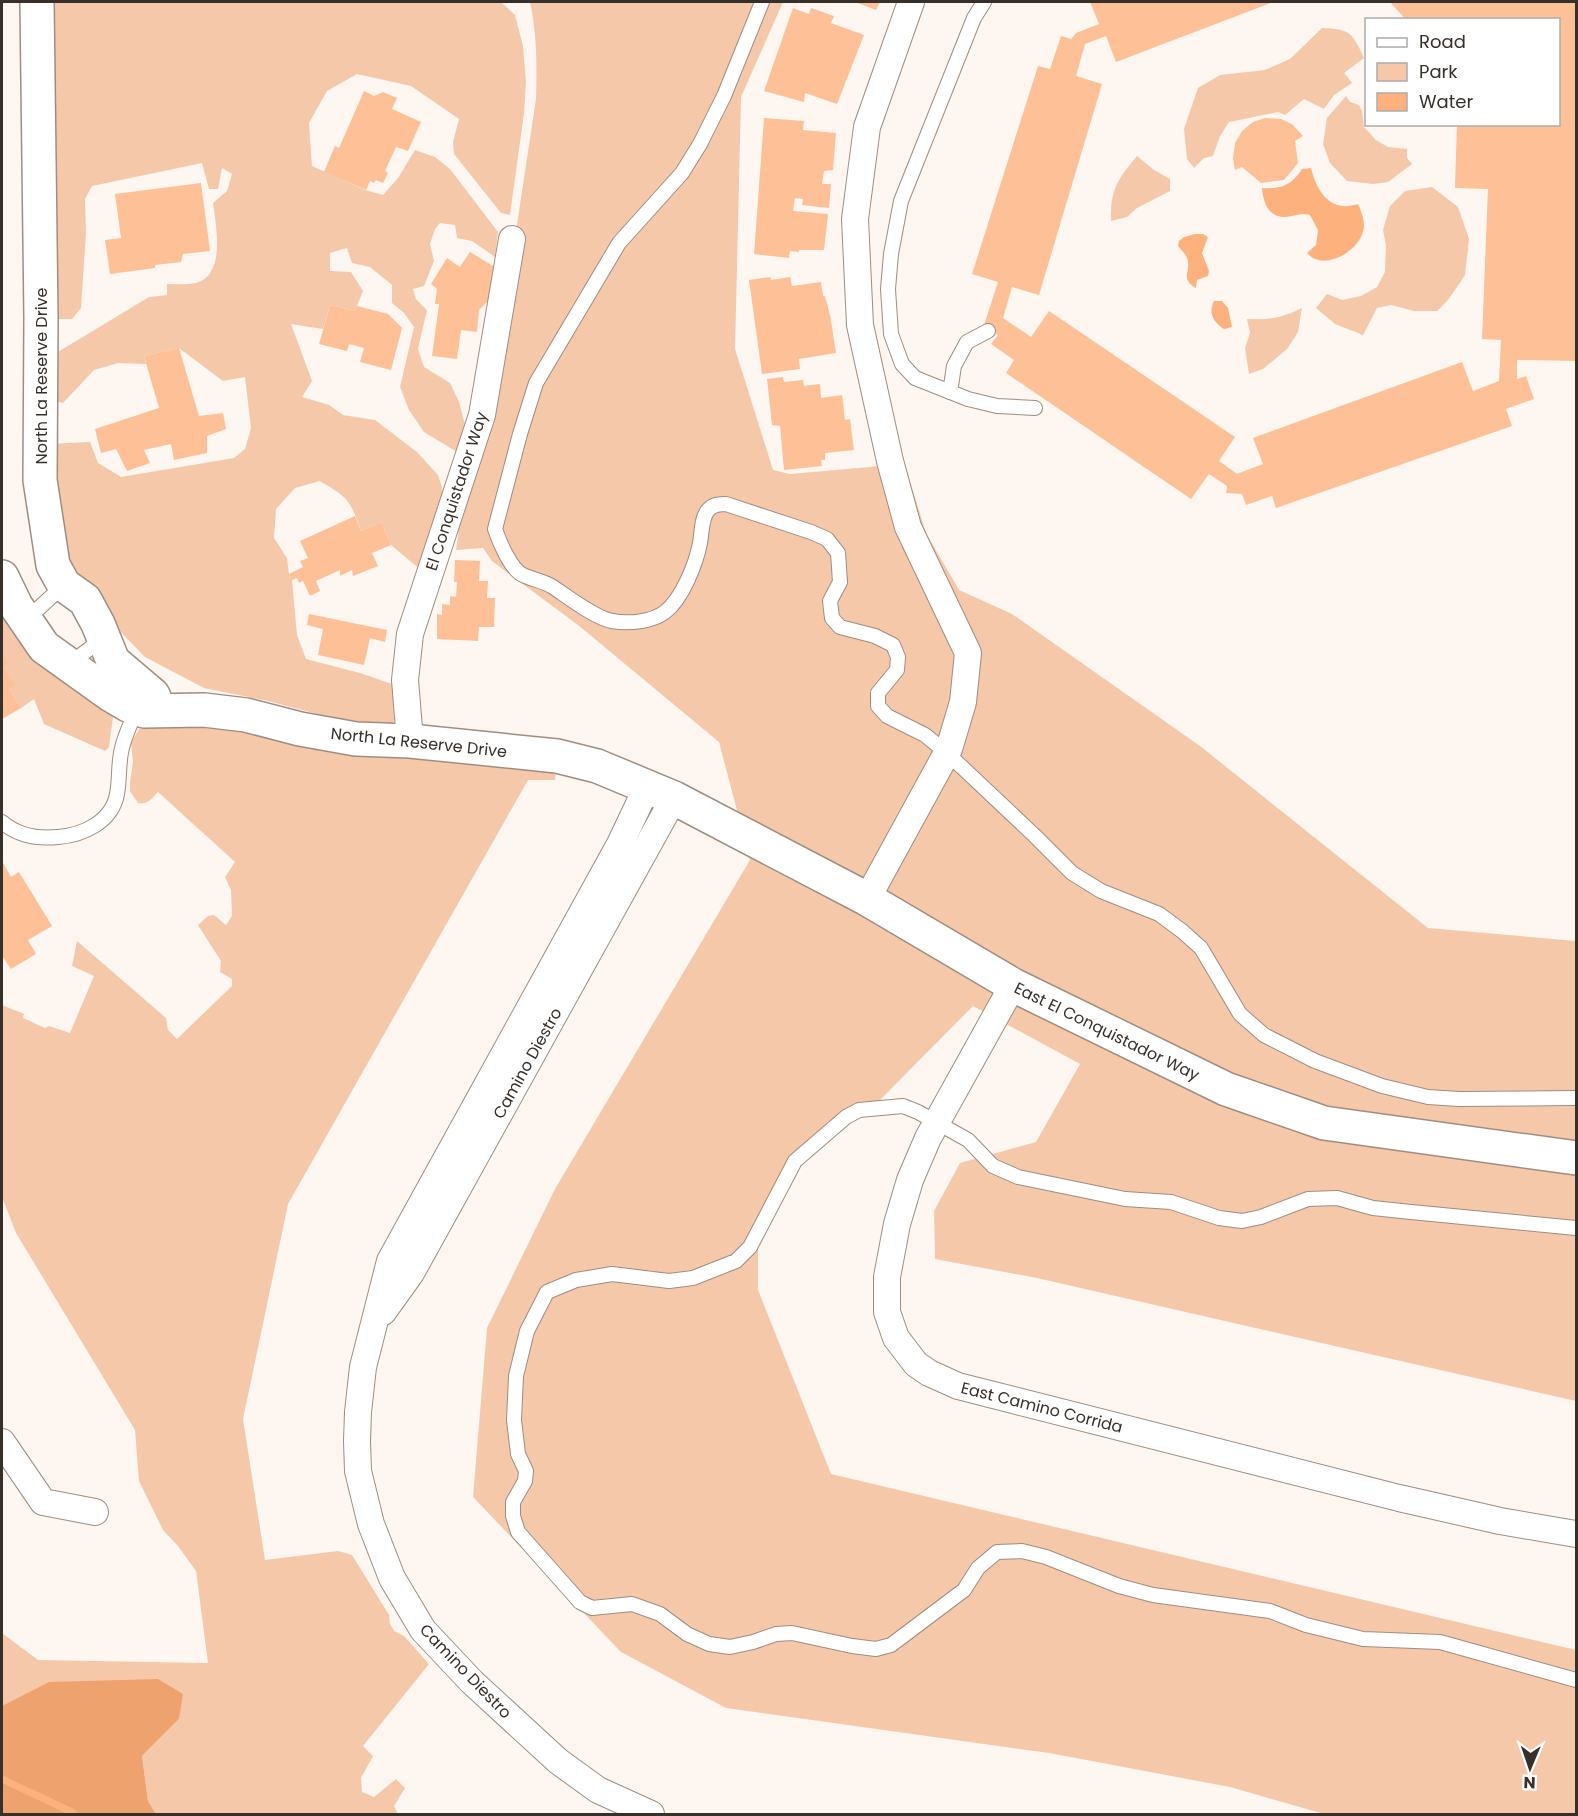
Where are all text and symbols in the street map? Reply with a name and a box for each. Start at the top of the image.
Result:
legend [1365,18,1560,126]
text: Road [1419,29,1466,54]
text: Park [1419,59,1458,84]
text: Water [1419,89,1473,114]
street label: North La Reserve Drive [30,287,53,464]
street label: El Conquistador Way [420,409,493,574]
street label: North La Reserve Drive [330,722,508,763]
street label: East El Conquistador Way [1010,977,1203,1086]
street label: Camino Diestro [487,1003,568,1123]
street label: East Camino Corrida [959,1376,1125,1439]
street label: Camino Diestro [414,1619,517,1724]
north arrow [1500,1738,1560,1798]
text: N [1523,1771,1536,1794]

